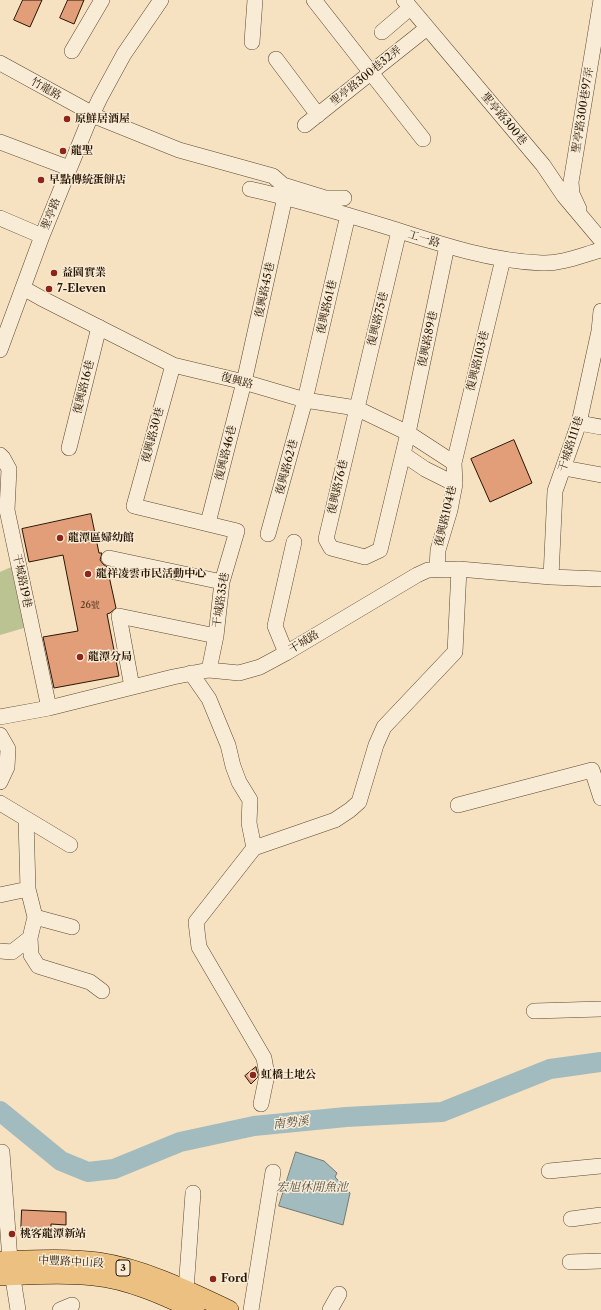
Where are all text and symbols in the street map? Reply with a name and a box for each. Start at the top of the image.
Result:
street label: 聖亭路300巷32弄 [328,43,404,109]
street label: 聖亭路300巷97弄 [570,66,596,154]
street label: 竹龍路 [28,75,64,103]
street label: 聖亭路300巷 [478,90,530,148]
place label: 原鮮居酒屋 [75,112,130,126]
marker: 原鮮居酒屋 [62,114,72,124]
place label: 龍聖 [71,144,93,158]
marker: 龍聖 [58,146,68,156]
place label: 早點傳統蛋餅店 [49,173,126,187]
marker: 早點傳統蛋餅店 [36,175,46,185]
street label: 聖亭路 [39,196,63,232]
street label: 工一路 [406,228,442,250]
street label: 復興路45巷 [253,261,277,319]
place label: 益園實業 [62,266,106,280]
marker: 益園實業 [49,268,59,278]
street label: 復興路61巷 [314,279,340,335]
place label: 7-Eleven [57,282,106,296]
marker: 7-Eleven [44,284,54,294]
street label: 復興路75巷 [365,291,391,347]
street label: 復興路89巷 [416,310,440,368]
street label: 復興路103巷 [464,329,492,393]
street label: 復興路16巷 [71,359,97,415]
street label: 復興路 [219,370,255,392]
street label: 復興路30巷 [139,406,167,464]
street label: 干城路111巷 [556,414,586,474]
street label: 復興路46巷 [213,424,239,482]
street label: 復興路62巷 [273,438,301,496]
street label: 復興路76巷 [325,458,351,516]
street label: 復興路104巷 [433,484,459,548]
place label: 龍潭區婦幼館 [68,531,134,545]
marker: 龍潭區婦幼館 [55,533,65,543]
street label: 干城路19巷 [10,553,34,609]
place label: 龍祥凌雲市民活動中心 [96,567,206,581]
marker: 龍祥凌雲市民活動中心 [83,569,93,579]
street label: 干城路35巷 [210,571,232,629]
house number: 26號 [80,600,100,610]
street label: 干城路 [286,628,322,656]
place label: 龍潭分局 [88,650,132,664]
marker: 龍潭分局 [75,652,85,662]
place label: 虹橋土地公 [261,1068,316,1082]
marker: 虹橋土地公 [248,1070,258,1080]
water label: 南勢溪 [272,1114,310,1132]
water label: 宏旭休閒魚池 [276,1181,348,1195]
place label: 桃客龍潭新站 [20,1227,86,1241]
marker: 桃客龍潭新站 [7,1229,17,1239]
street label: 中豐路中山段 [38,1254,104,1270]
road number: 3 [116,1260,130,1276]
place label: Ford [221,1272,248,1286]
marker: Ford [208,1274,218,1284]

